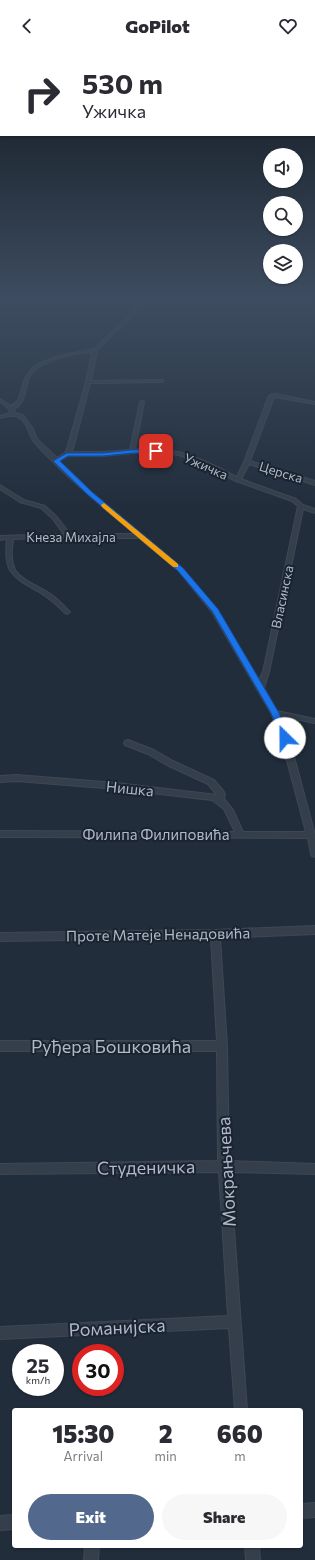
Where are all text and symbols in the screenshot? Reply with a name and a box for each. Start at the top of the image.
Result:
icon: back [16,15,38,37]
text: GoPilot [125,15,190,37]
icon: heart [277,15,299,37]
text: 530 m [82,66,163,100]
icon: right [16,68,68,120]
text: Ужичка [82,100,146,122]
map controls [263,148,303,284]
button: sound [263,148,303,188]
button: search [263,196,303,236]
button: layers [263,244,303,284]
pin [139,434,173,468]
icon: arrive [145,440,167,462]
street label: Ужичка [182,449,230,483]
street label: Церска [257,458,305,486]
street label: Кнеза Михајла [26,529,116,545]
street label: Власинска [268,564,296,630]
position arrow [264,717,306,759]
street label: Нишка [105,777,155,799]
street label: Филипа Филиповића [83,825,229,843]
street label: Проте Матеје Ненадовића [66,923,250,945]
street label: Руђера Бошковића [31,1035,191,1057]
street label: Мокрањчева [212,1116,240,1228]
street label: Студеничка [97,1155,195,1179]
street label: Романијска [68,1313,166,1341]
speed limit sign: 30 [72,1344,124,1396]
text: 25 [26,1353,50,1377]
text: km/h [26,1374,50,1386]
text: 15:30 [52,1419,114,1448]
text: 2 [159,1419,173,1448]
text: 660 [217,1419,263,1448]
text: Arrival [64,1448,103,1464]
text: min [155,1448,177,1464]
text: m [234,1448,246,1464]
button: Exit [28,1494,154,1540]
button: Share [162,1494,287,1540]

